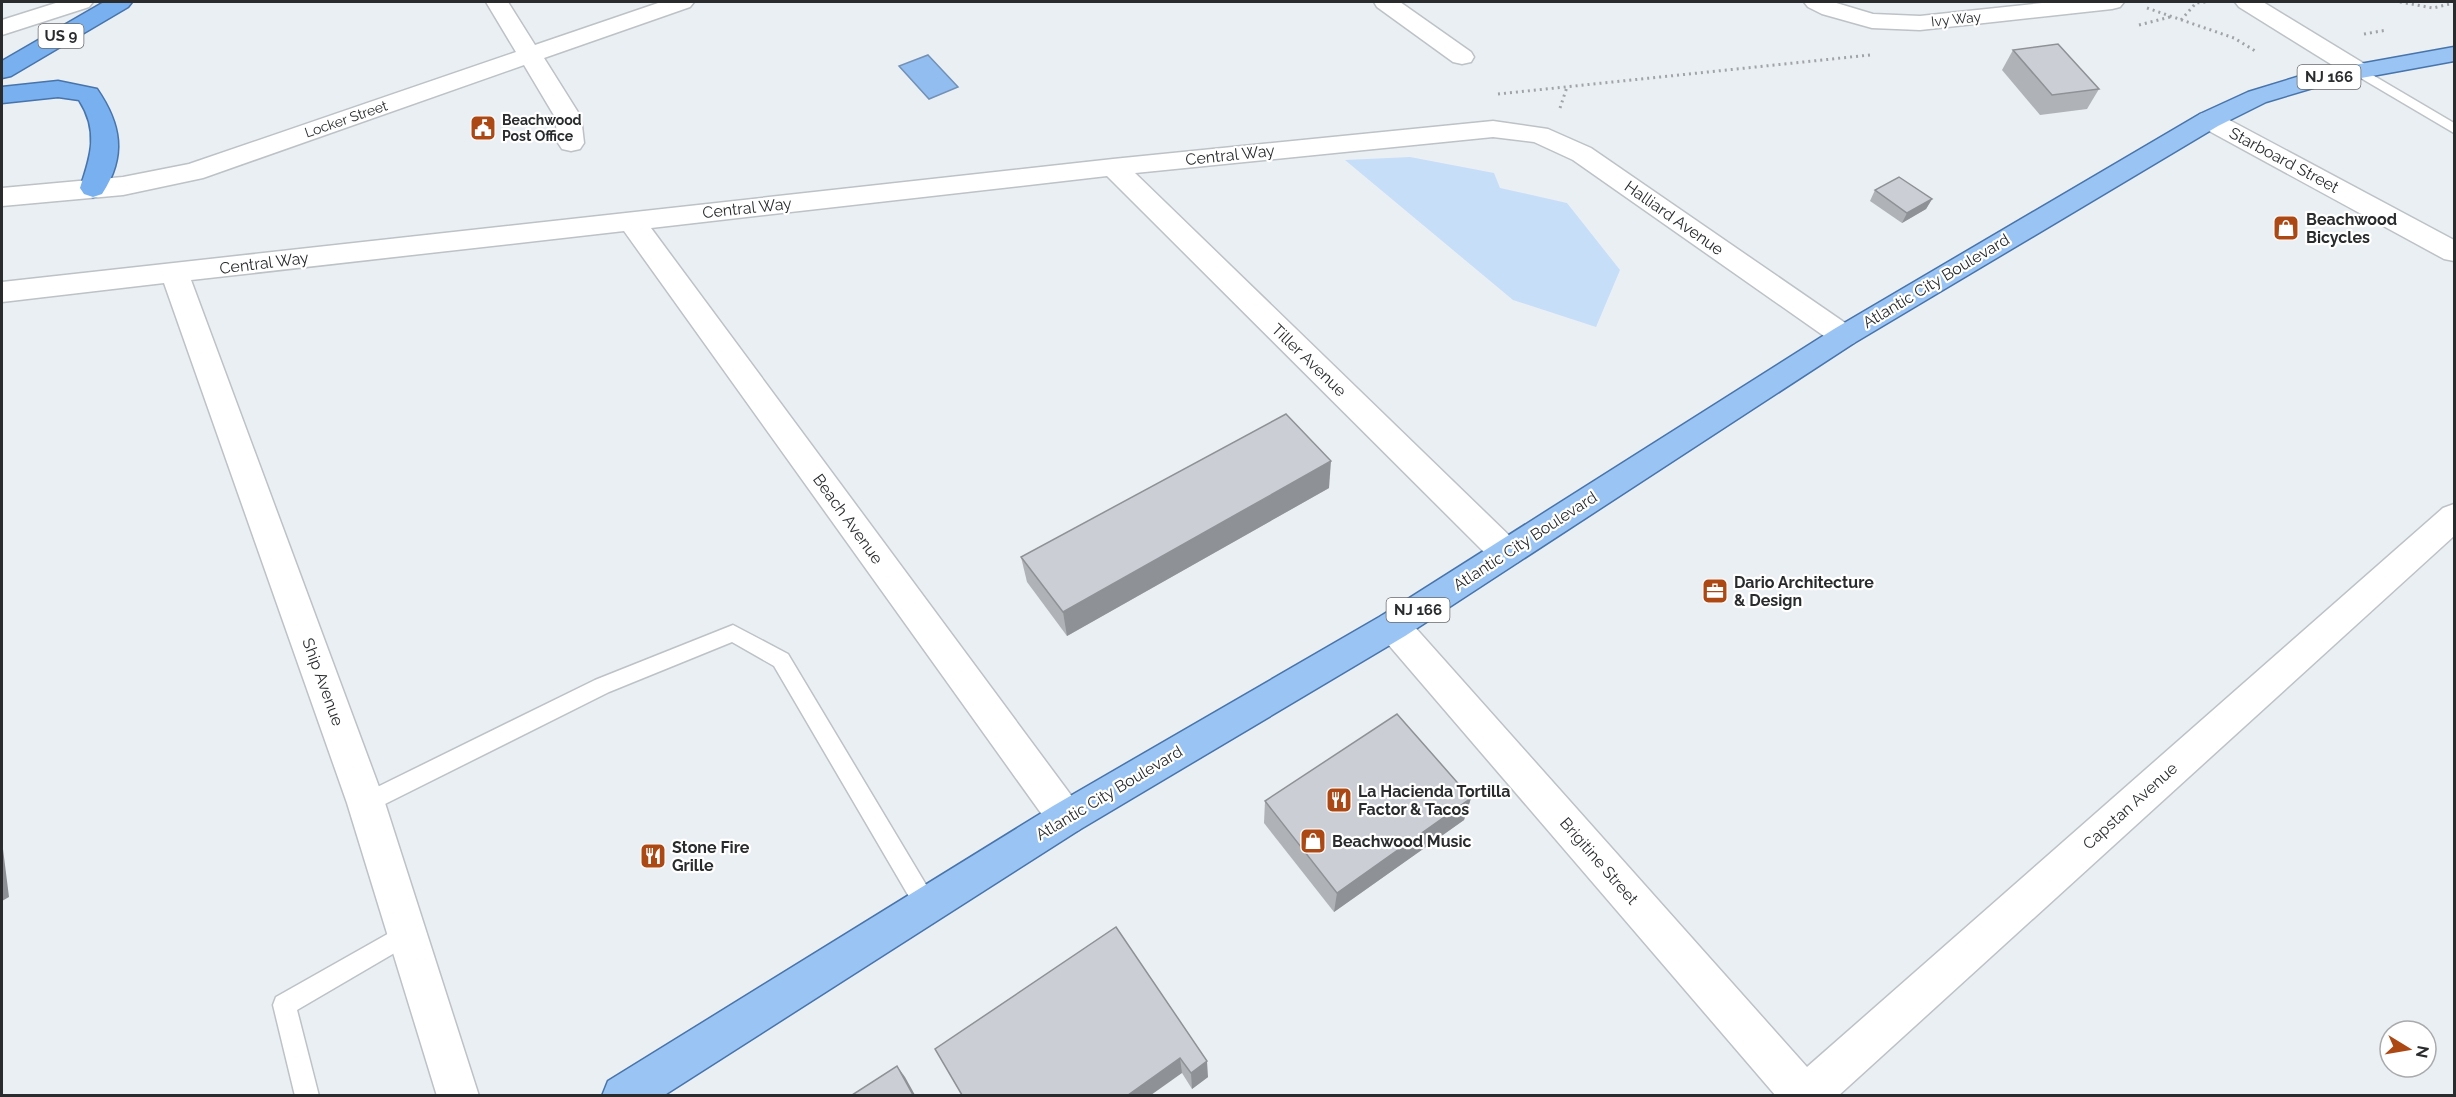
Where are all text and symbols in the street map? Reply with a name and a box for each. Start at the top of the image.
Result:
street label: Ivy Way [1930,8,1982,30]
road number: US 9 [38,24,84,48]
road number: NJ 166 [2298,65,2360,89]
street label: Locker Street [303,97,390,141]
place label: Beachwood Post Office [502,112,582,144]
public building icon: Beachwood Post Office [468,113,498,143]
street label: Starboard Street [2226,123,2343,197]
street label: Central Way [1184,141,1276,169]
street label: Halliard Avenue [1621,177,1727,259]
street label: Central Way [701,194,793,222]
place label: Beachwood Bicycles [2306,210,2397,247]
shop icon: Beachwood Bicycles [2271,213,2301,243]
street label: Atlantic City Boulevard [1859,230,2013,332]
street label: Central Way [218,248,310,278]
street label: Tiller Avenue [1268,320,1350,400]
street label: Beach Avenue [809,470,887,568]
street label: Atlantic City Boulevard [1450,487,1600,595]
place label: Dario Architecture & Design [1734,573,1874,610]
office icon: Dario Architecture & Design [1700,576,1730,606]
road number: NJ 166 [1386,598,1450,622]
street label: Ship Avenue [298,635,348,729]
street label: Atlantic City Boulevard [1032,742,1186,844]
street label: Capstan Avenue [2079,759,2181,853]
place label: La Hacienda Tortilla Factor & Tacos [1358,782,1510,819]
restaurant icon: La Hacienda Tortilla Factor & Tacos [1324,785,1354,815]
street label: Brigitine Street [1556,814,1642,909]
shop icon: Beachwood Music [1298,826,1328,856]
place label: Beachwood Music [1332,832,1472,851]
place label: Stone Fire Grille [672,838,750,875]
restaurant icon: Stone Fire Grille [638,841,668,871]
north arrow [2378,1019,2438,1079]
text: N [2412,1044,2433,1060]

